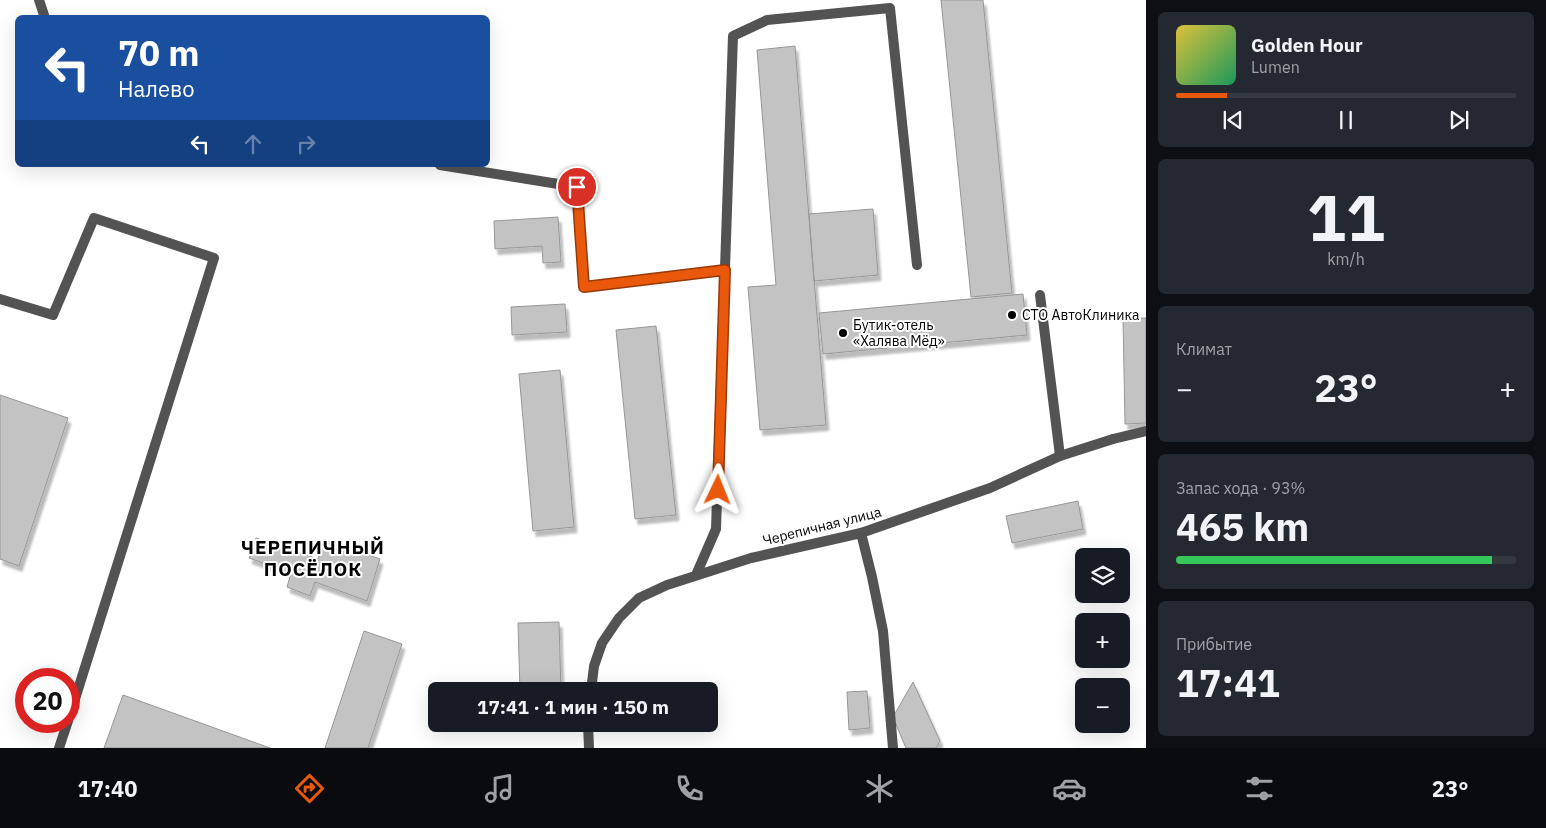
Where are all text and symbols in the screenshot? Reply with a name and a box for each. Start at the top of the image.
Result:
text: 70 m [118,30,200,76]
text: Golden Hour [1251,33,1363,57]
icon: left [35,35,100,100]
text: Lumen [1251,57,1300,77]
text: Налево [118,74,195,103]
icon: previous [1219,106,1247,134]
icon: pause [1332,106,1360,134]
icon: next [1445,106,1473,134]
icon: left [186,130,214,158]
icon: ahead [239,130,267,158]
icon: right [292,130,320,158]
pin [556,166,598,208]
icon: arrive [563,173,591,201]
text: 11 [1307,174,1385,259]
text: km/h [1327,249,1365,269]
place label: СТО АвтоКлиника [1022,306,1140,324]
marker: СТО АвтоКлиника [1006,309,1018,321]
place label: Бутик-отель «Халява Мёд» [853,316,945,350]
marker: Бутик-отель «Халява Мёд» [837,327,849,339]
text: Климат [1176,339,1232,359]
text: 23° [1314,363,1378,412]
text: − [1176,370,1193,407]
text: + [1499,370,1516,407]
position arrow [691,463,743,515]
text: Запас хода · 93% [1176,478,1305,498]
street label: Черепичная улица [761,502,884,549]
text: 465 km [1176,502,1309,551]
district label: ЧЕРЕПИЧНЫЙ ПОСЁЛОК [241,535,385,581]
map controls [1075,548,1130,733]
button: layers [1075,548,1130,603]
button: + [1075,613,1130,668]
text: Прибытие [1176,634,1252,654]
text: 17:41 [1176,658,1280,707]
speed limit sign: 20 [15,668,80,733]
button: − [1075,678,1130,733]
text: 17:41 · 1 мин · 150 m [477,695,669,719]
icon: directions [292,771,327,806]
icon: music [482,771,517,806]
icon: phone [672,771,707,806]
icon: climate [862,771,897,806]
icon: car [1052,771,1087,806]
icon: filters [1242,771,1277,806]
text: 17:40 [77,774,138,803]
text: 23° [1432,774,1468,803]

